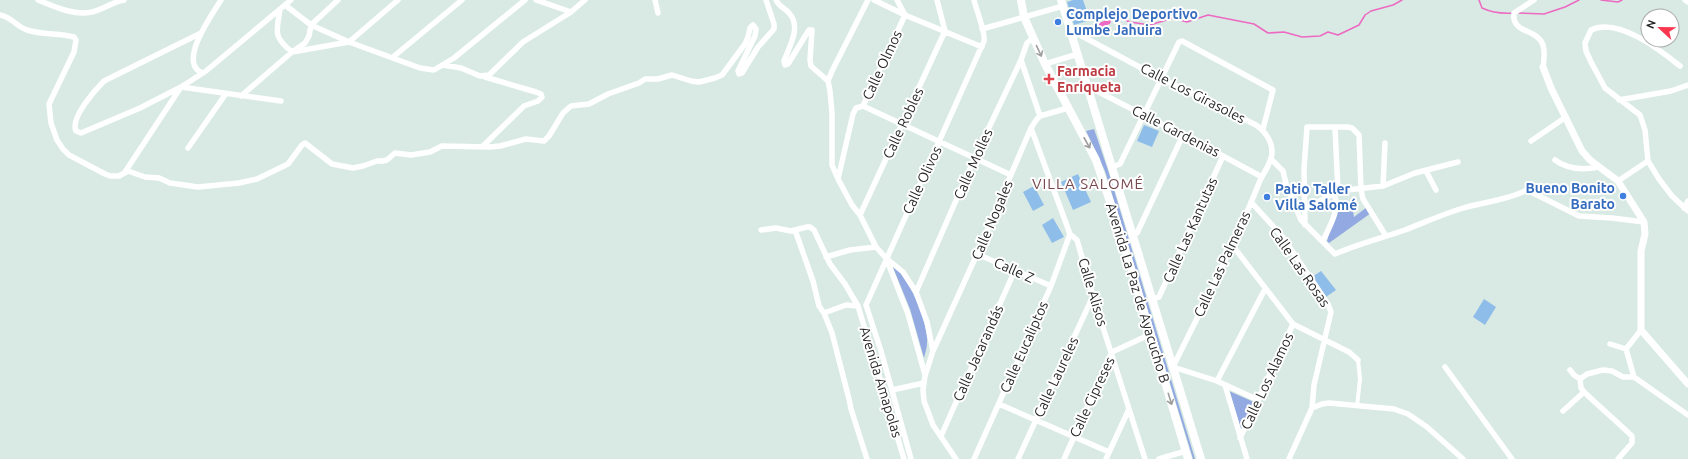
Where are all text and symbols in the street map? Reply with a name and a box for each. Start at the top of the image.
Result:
place label: Complejo Deportivo Lumbe Jahuira [1066,6,1198,38]
north arrow [1640,8,1680,48]
marker: Complejo Deportivo Lumbe Jahuira [1053,17,1063,27]
text: N [1644,18,1658,30]
street label: Calle Olmos [859,28,905,102]
one-way arrow [1036,45,1043,57]
street label: Calle Los Girasoles [1138,60,1248,126]
place label: Farmacia Enriqueta [1057,63,1121,95]
marker: Farmacia Enriqueta [1044,74,1054,84]
street label: Calle Robles [880,85,926,161]
street label: Calle Gardenias [1129,102,1223,160]
street label: Calle Molles [950,126,996,202]
one-way arrow [1084,136,1091,148]
street label: Calle Olivos [899,144,945,216]
district label: VILLA SALOMÉ [1032,175,1144,192]
street label: Calle Las Kantutas [1160,175,1220,285]
street label: Calle Nogales [968,178,1016,262]
place label: Bueno Bonito Barato [1525,180,1615,212]
place label: Patio Taller Villa Salomé [1275,181,1357,213]
marker: Bueno Bonito Barato [1618,191,1628,201]
marker: Patio Taller Villa Salomé [1262,192,1272,202]
street label: Avenida La Paz de Ayacucho B [1103,201,1173,385]
street label: Calle Las Palmeras [1190,208,1254,320]
street label: Calle Las Rosas [1267,224,1333,310]
street label: Calle Z [992,254,1036,286]
street label: Calle Alisos [1075,256,1111,328]
street label: Calle Eucaliptos [997,299,1051,395]
street label: Calle Jacarandás [950,302,1006,404]
street label: Avenida Amapolas [857,325,905,439]
street label: Calle Los Alamos [1238,330,1296,432]
street label: Calle Laureles [1030,334,1082,420]
street label: Calle Cipreses [1066,354,1118,440]
one-way arrow [1167,392,1174,405]

